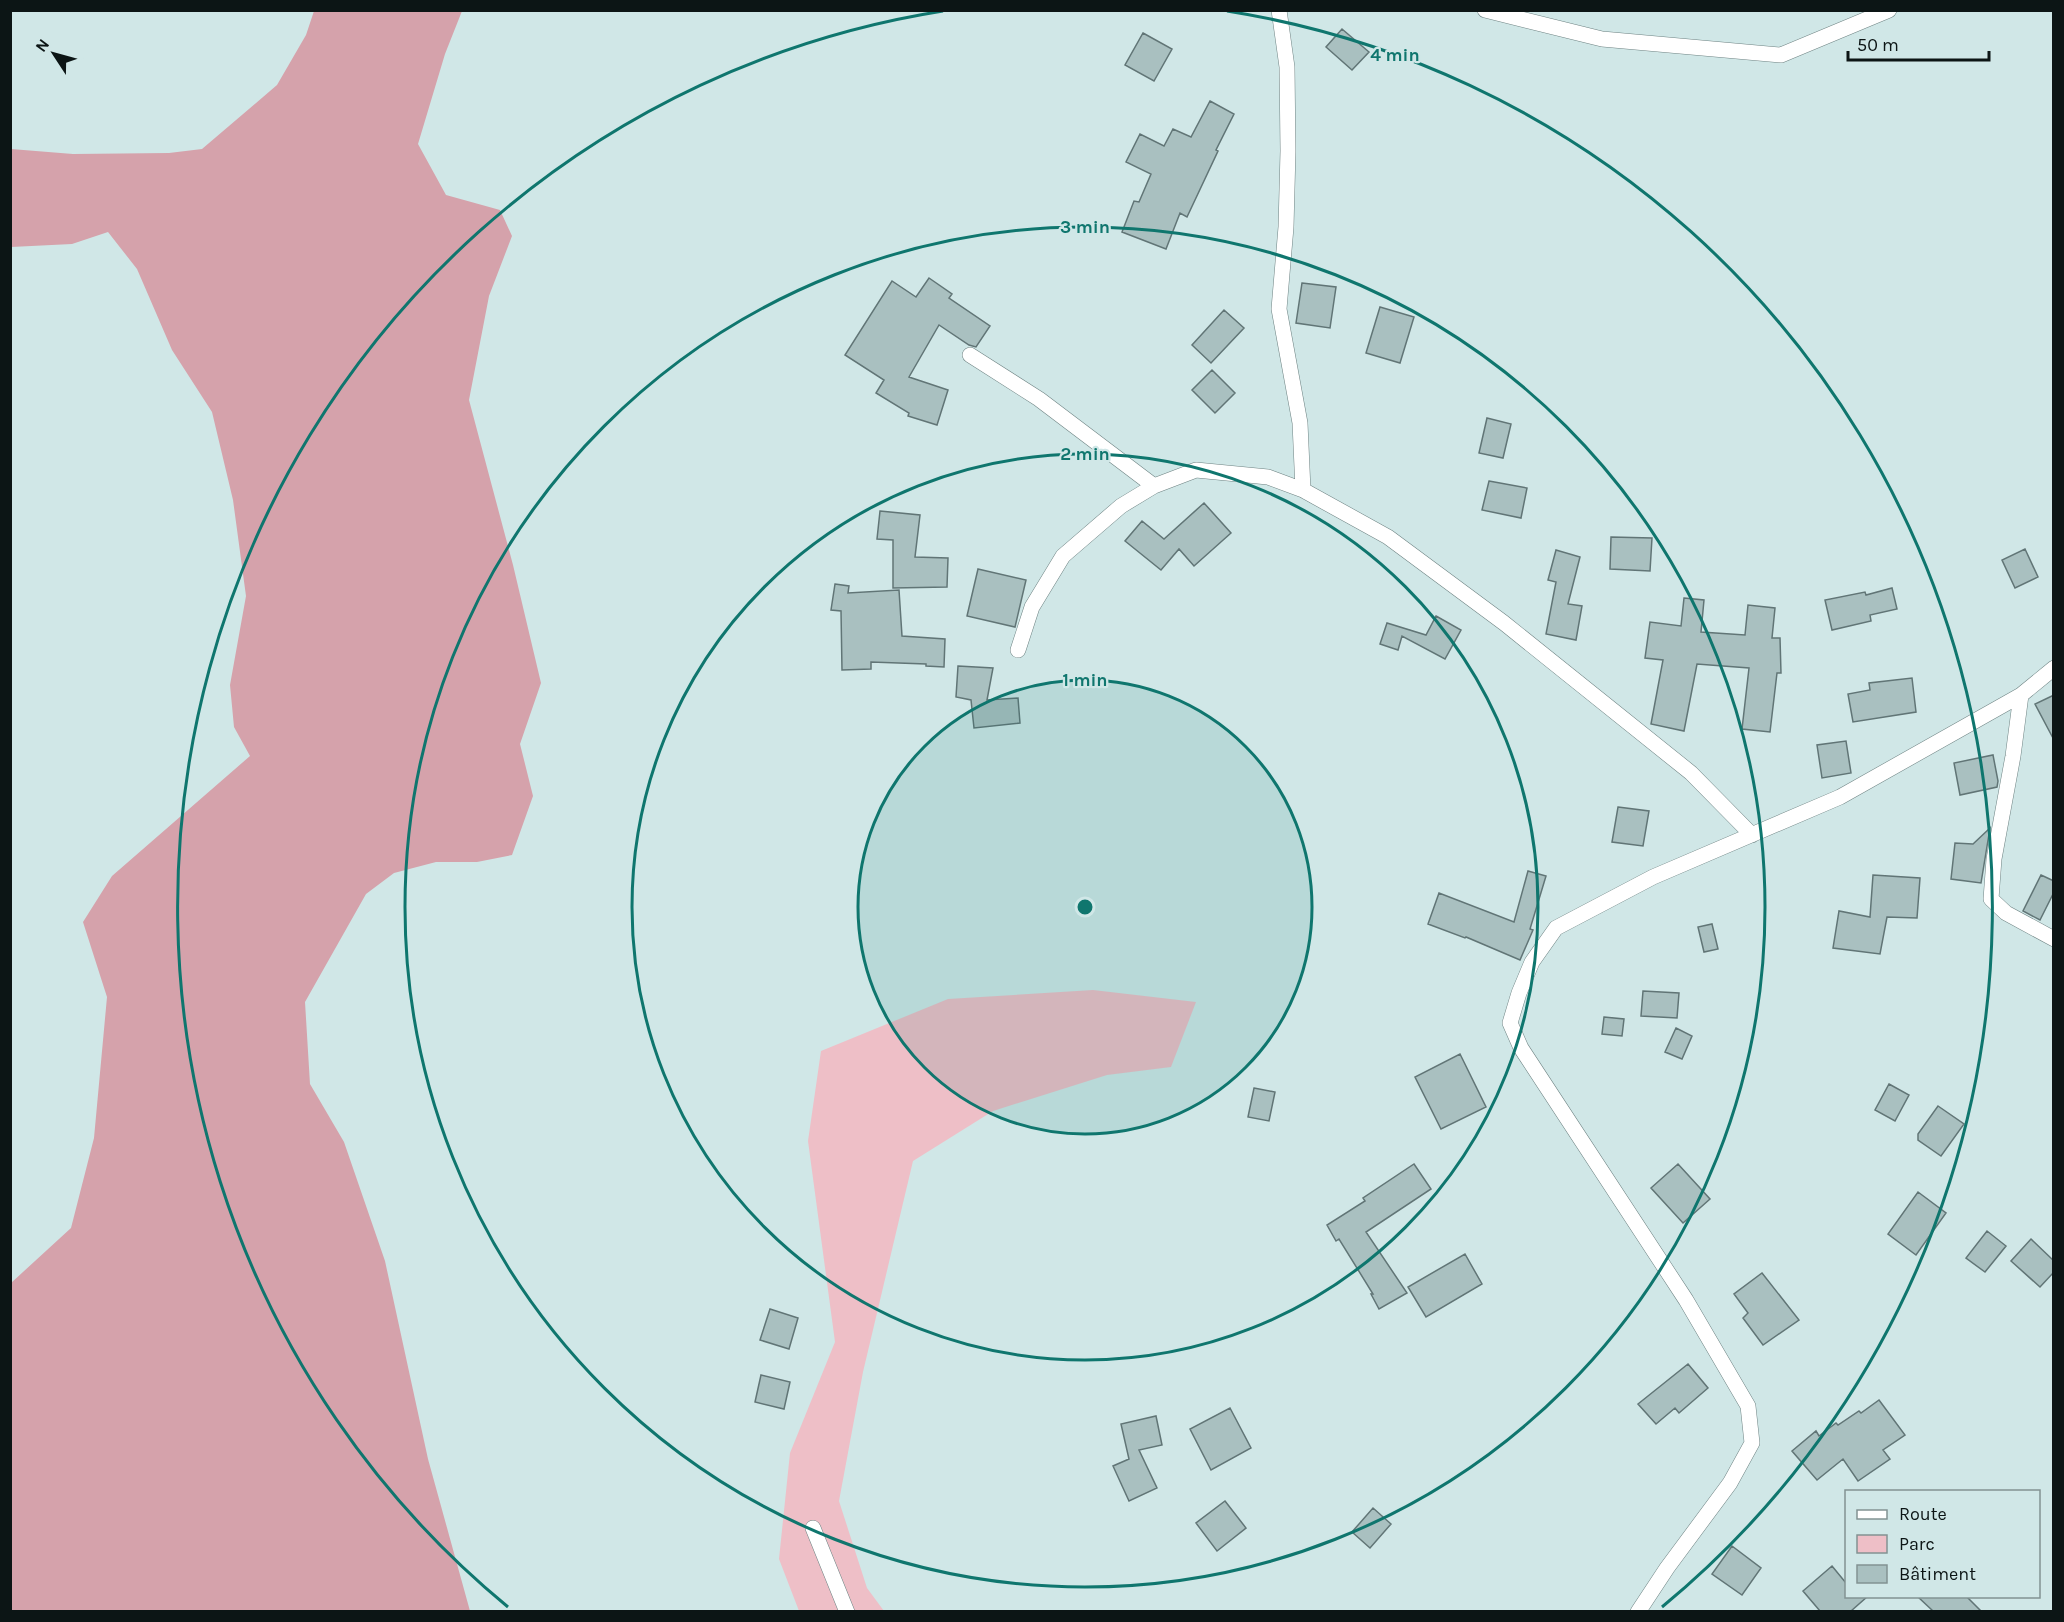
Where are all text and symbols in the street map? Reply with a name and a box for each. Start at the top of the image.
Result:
north arrow [24,24,84,84]
scale bar [1848,24,1989,62]
text: 50 m [1857,34,1899,56]
text: N [31,35,53,56]
text: 4 min [1370,44,1420,66]
text: 3 min [1060,216,1110,238]
text: 2 min [1060,443,1110,465]
text: 1 min [1062,669,1108,691]
centre of rings [1075,897,1095,917]
legend [1845,1490,2040,1598]
text: Route [1899,1503,1947,1525]
text: Parc [1899,1533,1935,1555]
text: Bâtiment [1899,1563,1976,1585]

